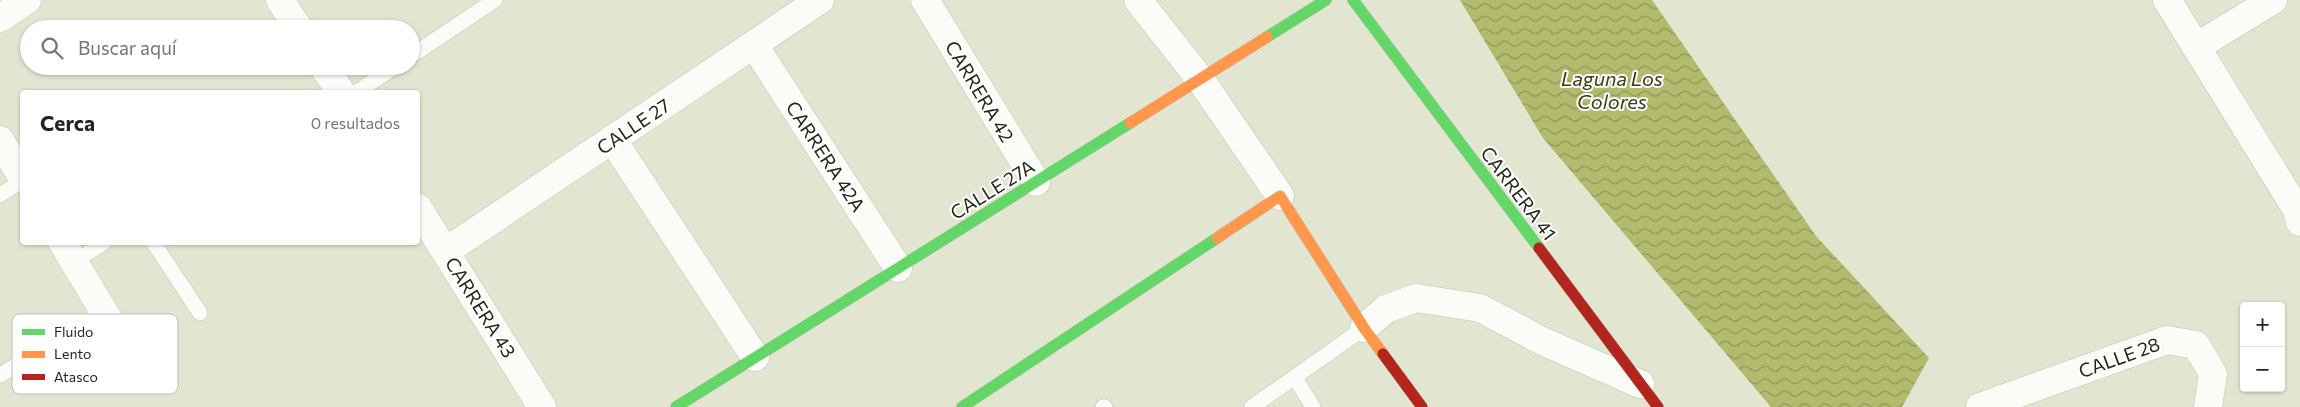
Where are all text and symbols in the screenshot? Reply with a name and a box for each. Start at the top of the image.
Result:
search box [20,20,420,75]
icon: search [38,34,66,62]
text: Buscar aquí [78,36,177,59]
street label: CARRERA 42 [941,36,1019,146]
water label: Laguna Los Colores [1561,66,1663,113]
street label: CALLE 27 [592,93,674,159]
street label: CARRERA 42A [782,96,870,216]
text: Cerca [40,110,95,135]
text: 0 resultados [311,113,400,132]
street label: CARRERA 41 [1476,142,1562,244]
street label: CALLE 27A [946,154,1038,224]
street label: CARRERA 43 [441,252,521,362]
map controls [2240,302,2285,392]
button: + [2240,302,2285,347]
legend [12,314,178,394]
text: Fluido [54,323,93,340]
street label: CALLE 28 [2075,332,2163,382]
text: Lento [54,345,91,362]
button: − [2240,347,2285,392]
text: Atasco [54,368,98,385]

